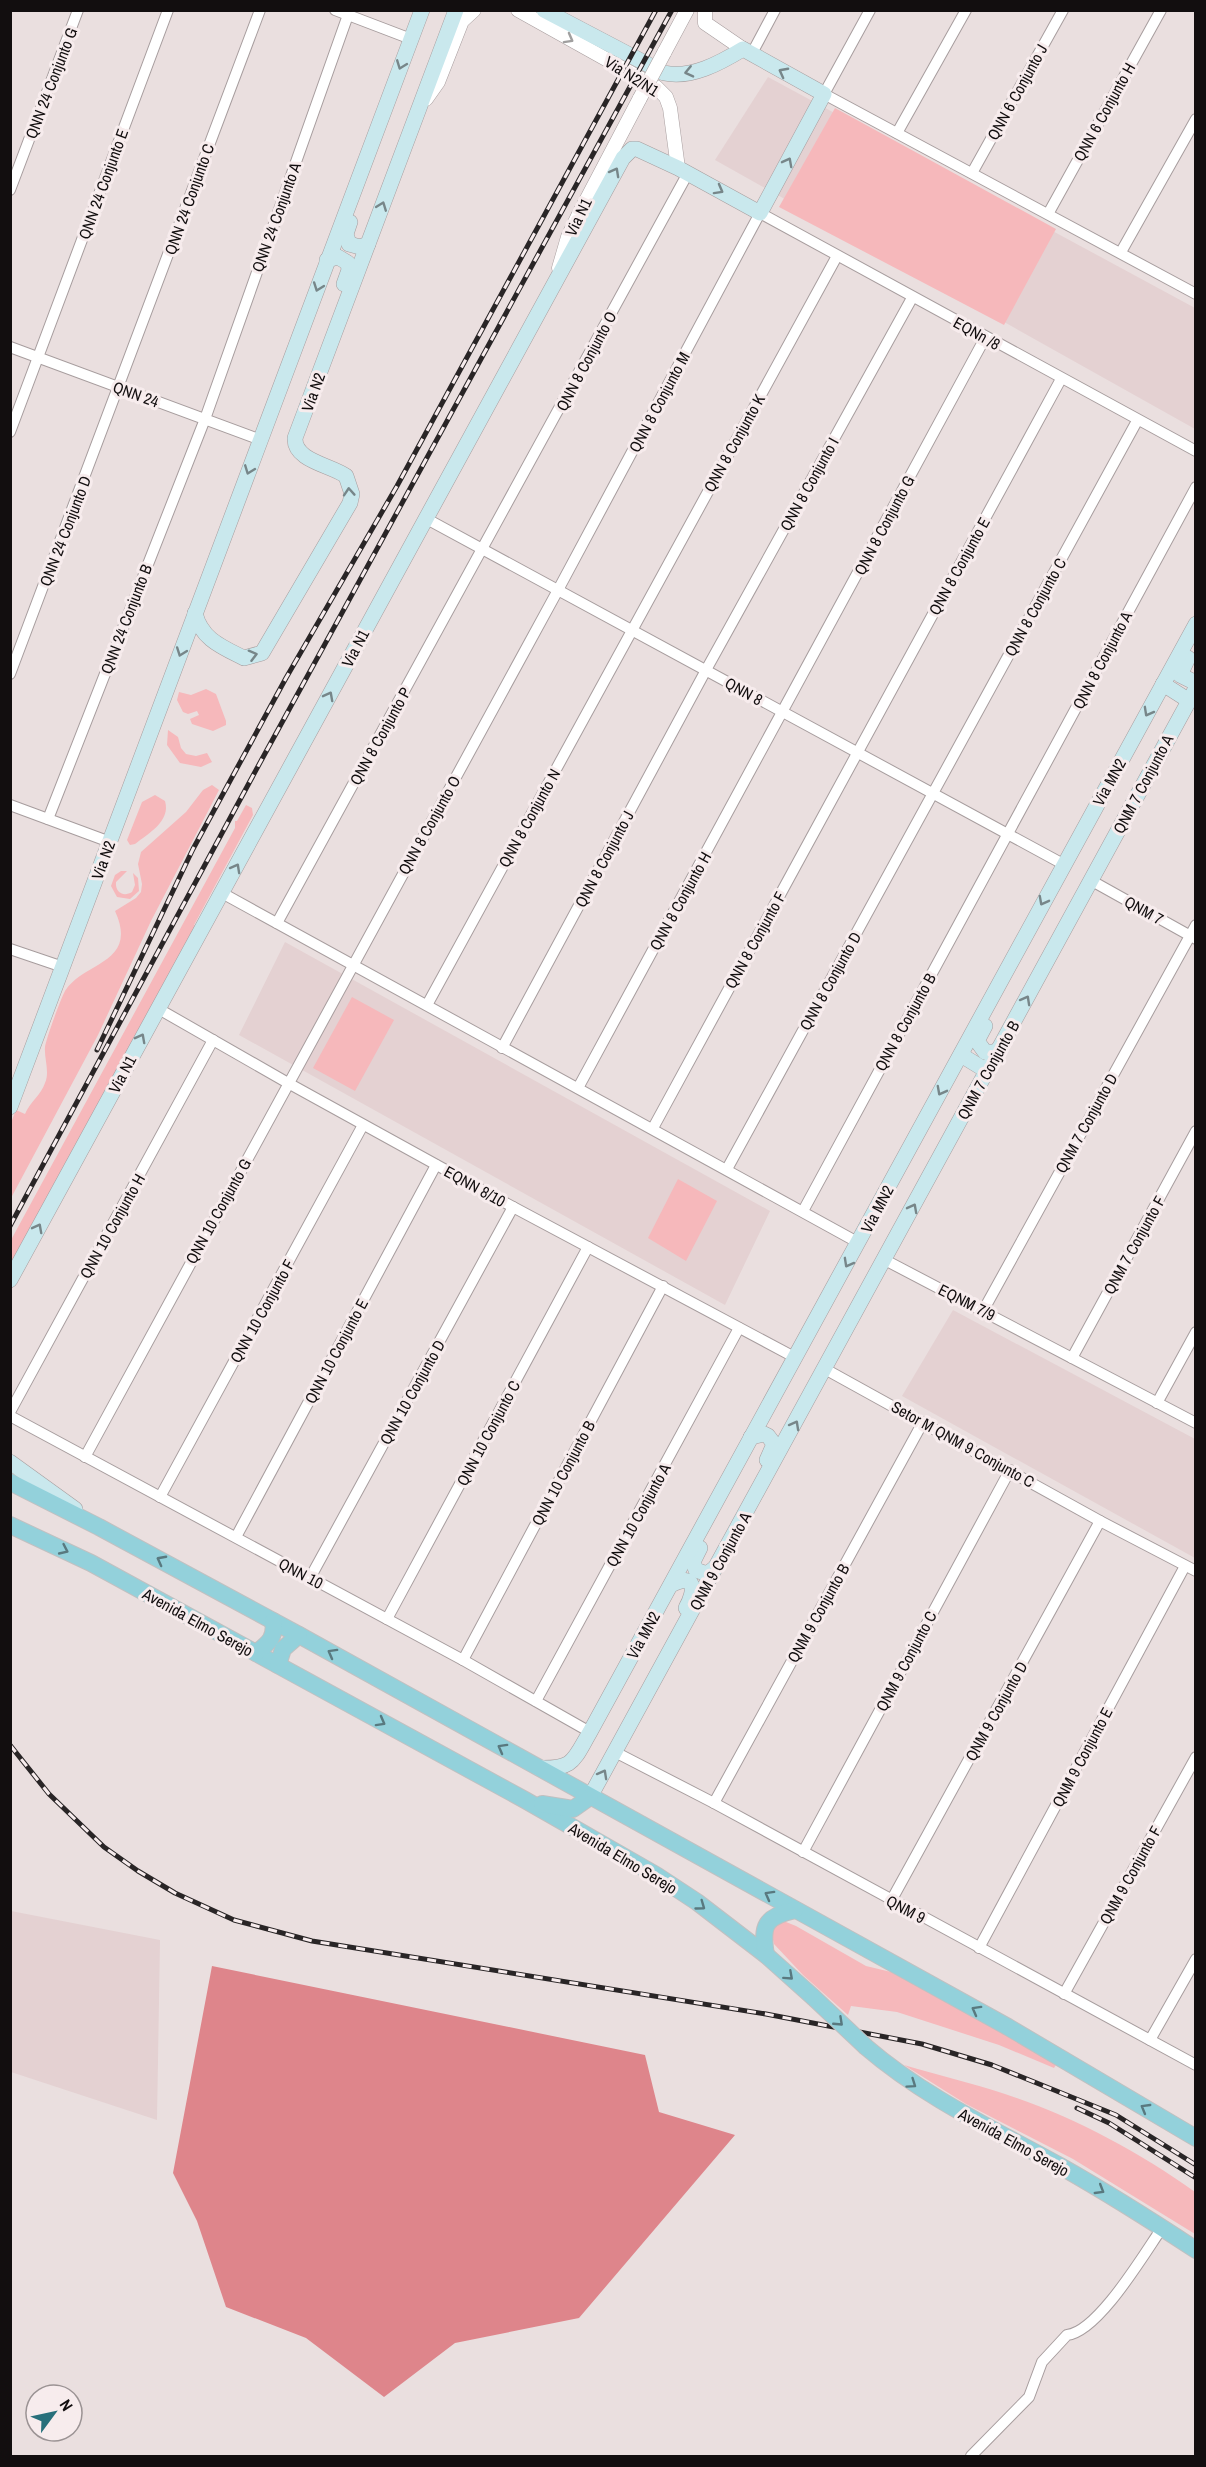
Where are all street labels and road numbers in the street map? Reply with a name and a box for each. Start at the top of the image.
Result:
street label: QNN 24 Conjunto G [20,24,82,142]
street label: QNN 6 Conjunto J [982,40,1052,144]
street label: Via N2/N1 [601,51,664,102]
street label: QNN 6 Conjunto H [1068,59,1140,165]
street label: QNN 24 Conjunto E [73,126,133,242]
street label: QNN 24 Conjunto C [159,140,219,258]
street label: QNN 24 Conjunto A [246,159,306,275]
street label: Via N1 [559,194,597,240]
street label: QNN 8 Conjunto O [550,307,622,415]
street label: EQNn /8 [950,311,1004,355]
street label: QNN 8 Conjunto M [623,348,695,456]
street label: Via N2 [296,369,330,415]
street label: QNN 24 [110,376,162,412]
street label: QNN 8 Conjunto K [698,390,770,496]
street label: QNN 8 Conjunto I [774,433,844,535]
street label: QNN 8 Conjunto G [848,471,920,579]
street label: QNN 24 Conjunto D [34,473,96,589]
street label: QNN 8 Conjunto E [923,513,995,619]
street label: QNN 8 Conjunto C [999,554,1071,660]
street label: QNN 24 Conjunto B [95,561,157,677]
street label: QNN 8 Conjunto A [1067,607,1137,713]
street label: Via N1 [336,625,374,671]
street label: QNN 8 [721,672,767,710]
street label: QNN 8 Conjunto P [344,683,416,789]
street label: QNM 7 Conjunto A [1108,730,1179,837]
street label: Via MN2 [1087,754,1131,810]
street label: QNN 8 Conjunto N [493,765,565,871]
street label: QNN 8 Conjunto O [393,772,465,878]
street label: QNN 8 Conjunto J [569,807,639,911]
street label: Via N2 [86,837,120,883]
street label: QNN 8 Conjunto H [644,848,716,954]
street label: QNN 8 Conjunto F [719,887,791,993]
street label: QNM 7 [1120,890,1168,930]
street label: QNN 8 Conjunto D [794,928,866,1034]
street label: QNN 8 Conjunto B [869,969,941,1075]
street label: QNM 7 Conjunto B [952,1016,1024,1123]
street label: Via N1 [103,1051,141,1097]
street label: QNM 7 Conjunto D [1050,1069,1122,1177]
street label: QNN 10 Conjunto G [180,1154,256,1268]
street label: EQNN 8/10 [440,1160,510,1212]
street label: QNN 10 Conjunto H [74,1170,150,1282]
street label: Via MN2 [855,1181,899,1237]
street label: QNM 7 Conjunto F [1098,1192,1170,1298]
street label: QNN 10 Conjunto F [224,1255,300,1367]
street label: EQNM 7/9 [935,1278,999,1326]
street label: QNN 10 Conjunto E [299,1295,373,1407]
street label: QNN 10 Conjunto D [374,1336,450,1448]
street label: QNN 10 Conjunto C [451,1376,525,1490]
street label: Setor M QNM 9 Conjunto C [888,1395,1038,1493]
street label: QNN 10 Conjunto B [526,1416,600,1529]
street label: QNN 10 Conjunto A [600,1459,676,1571]
street label: QNM 9 Conjunto A [684,1508,756,1614]
street label: QNN 10 [275,1552,327,1594]
street label: QNM 9 Conjunto B [782,1559,854,1666]
street label: Avenida Elmo Serejo [138,1582,257,1661]
street label: Via MN2 [621,1607,665,1663]
street label: QNM 9 Conjunto C [870,1607,942,1715]
street label: QNM 9 Conjunto D [960,1657,1032,1765]
street label: QNM 9 Conjunto E [1046,1703,1118,1811]
street label: Avenida Elmo Serejo [564,1816,681,1899]
street label: QNM 9 Conjunto F [1094,1822,1166,1928]
street label: QNM 9 [882,1890,930,1928]
street label: Avenida Elmo Serejo [954,2102,1073,2181]

